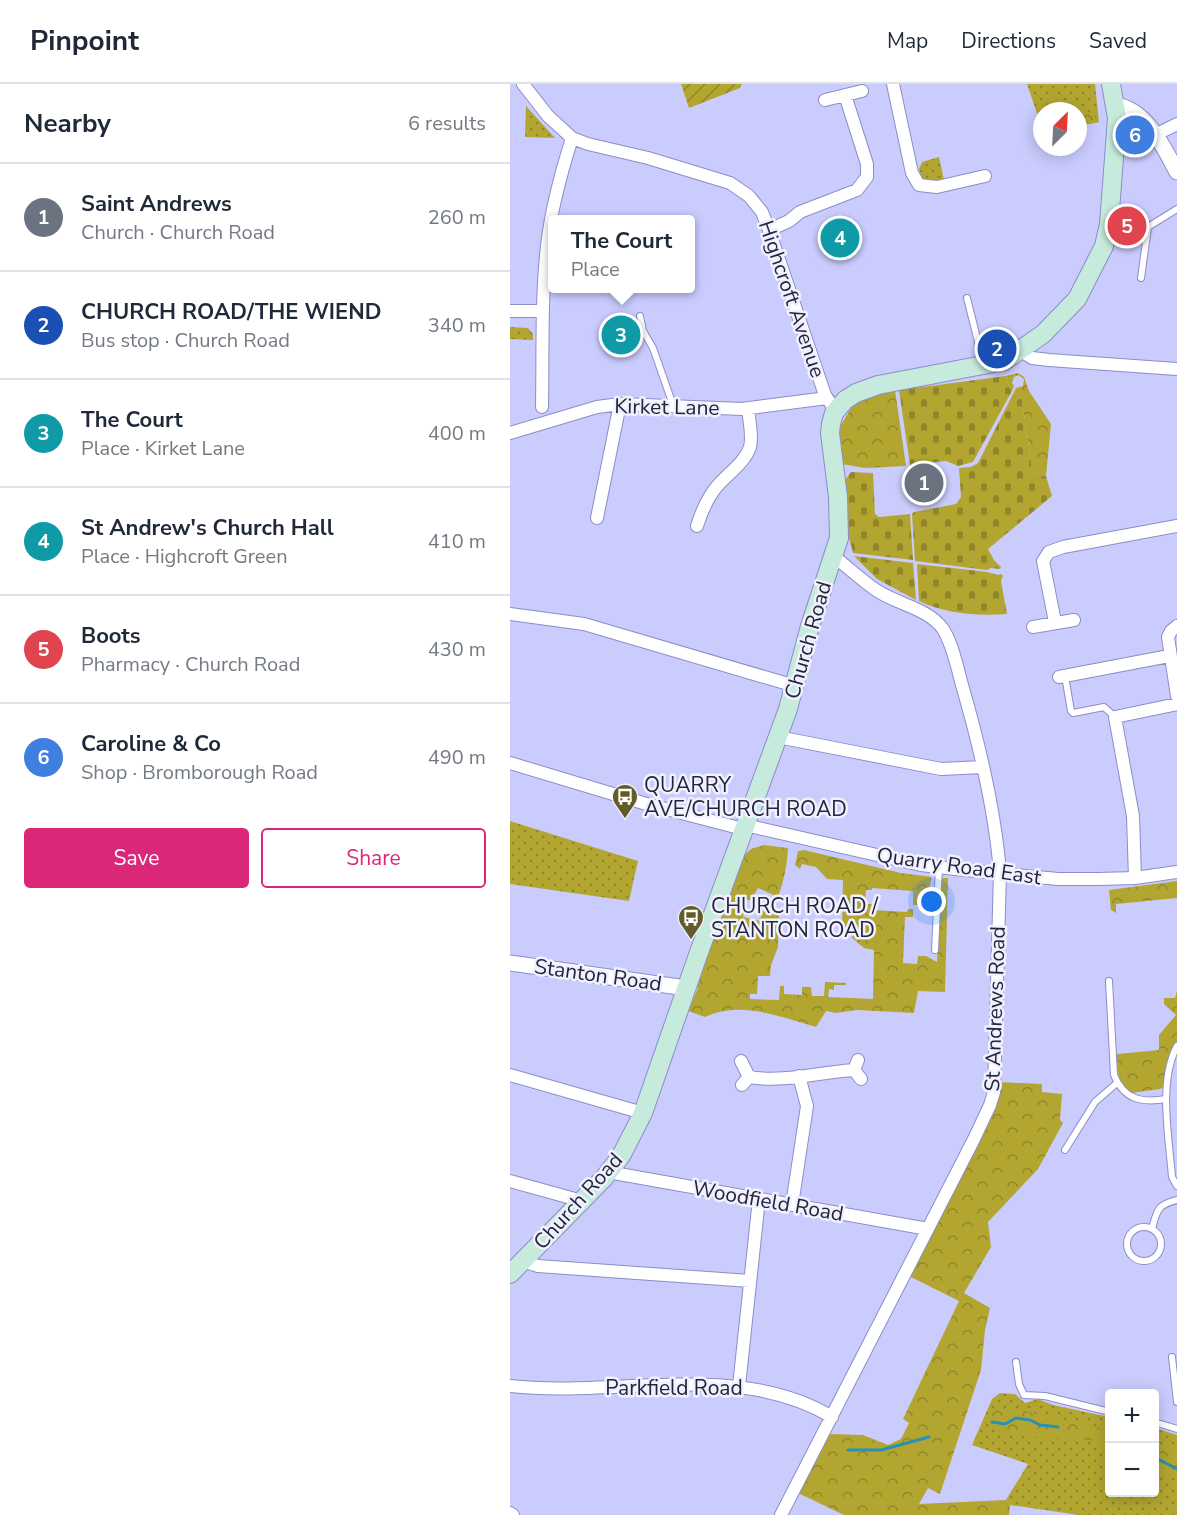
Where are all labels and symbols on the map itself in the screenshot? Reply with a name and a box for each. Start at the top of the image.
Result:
north arrow [1033,102,1087,156]
pin: 6 [1116,112,1154,158]
pin: 5 [1108,204,1146,248]
pin: 4 [820,216,860,260]
street label: Highcroft Avenue [752,217,832,381]
pin: 3 [602,312,640,358]
pin: 2 [978,326,1016,372]
street label: Kirket Lane [614,392,720,422]
pin: 1 [904,460,944,506]
street label: Church Road [778,578,838,702]
place label: QUARRY AVE/CHURCH ROAD [644,771,847,823]
bus stop icon: QUARRY AVE/CHURCH ROAD [610,782,640,820]
street label: Quarry Road East [875,841,1044,891]
your location [917,887,946,916]
place label: CHURCH ROAD / STANTON ROAD [711,892,879,944]
bus stop icon: CHURCH ROAD / STANTON ROAD [676,903,706,941]
street label: St Andrews Road [978,926,1012,1092]
street label: Stanton Road [532,952,664,998]
street label: Church Road [527,1147,629,1255]
street label: Woodfield Road [690,1174,846,1228]
street label: Parkfield Road [605,1374,743,1402]

